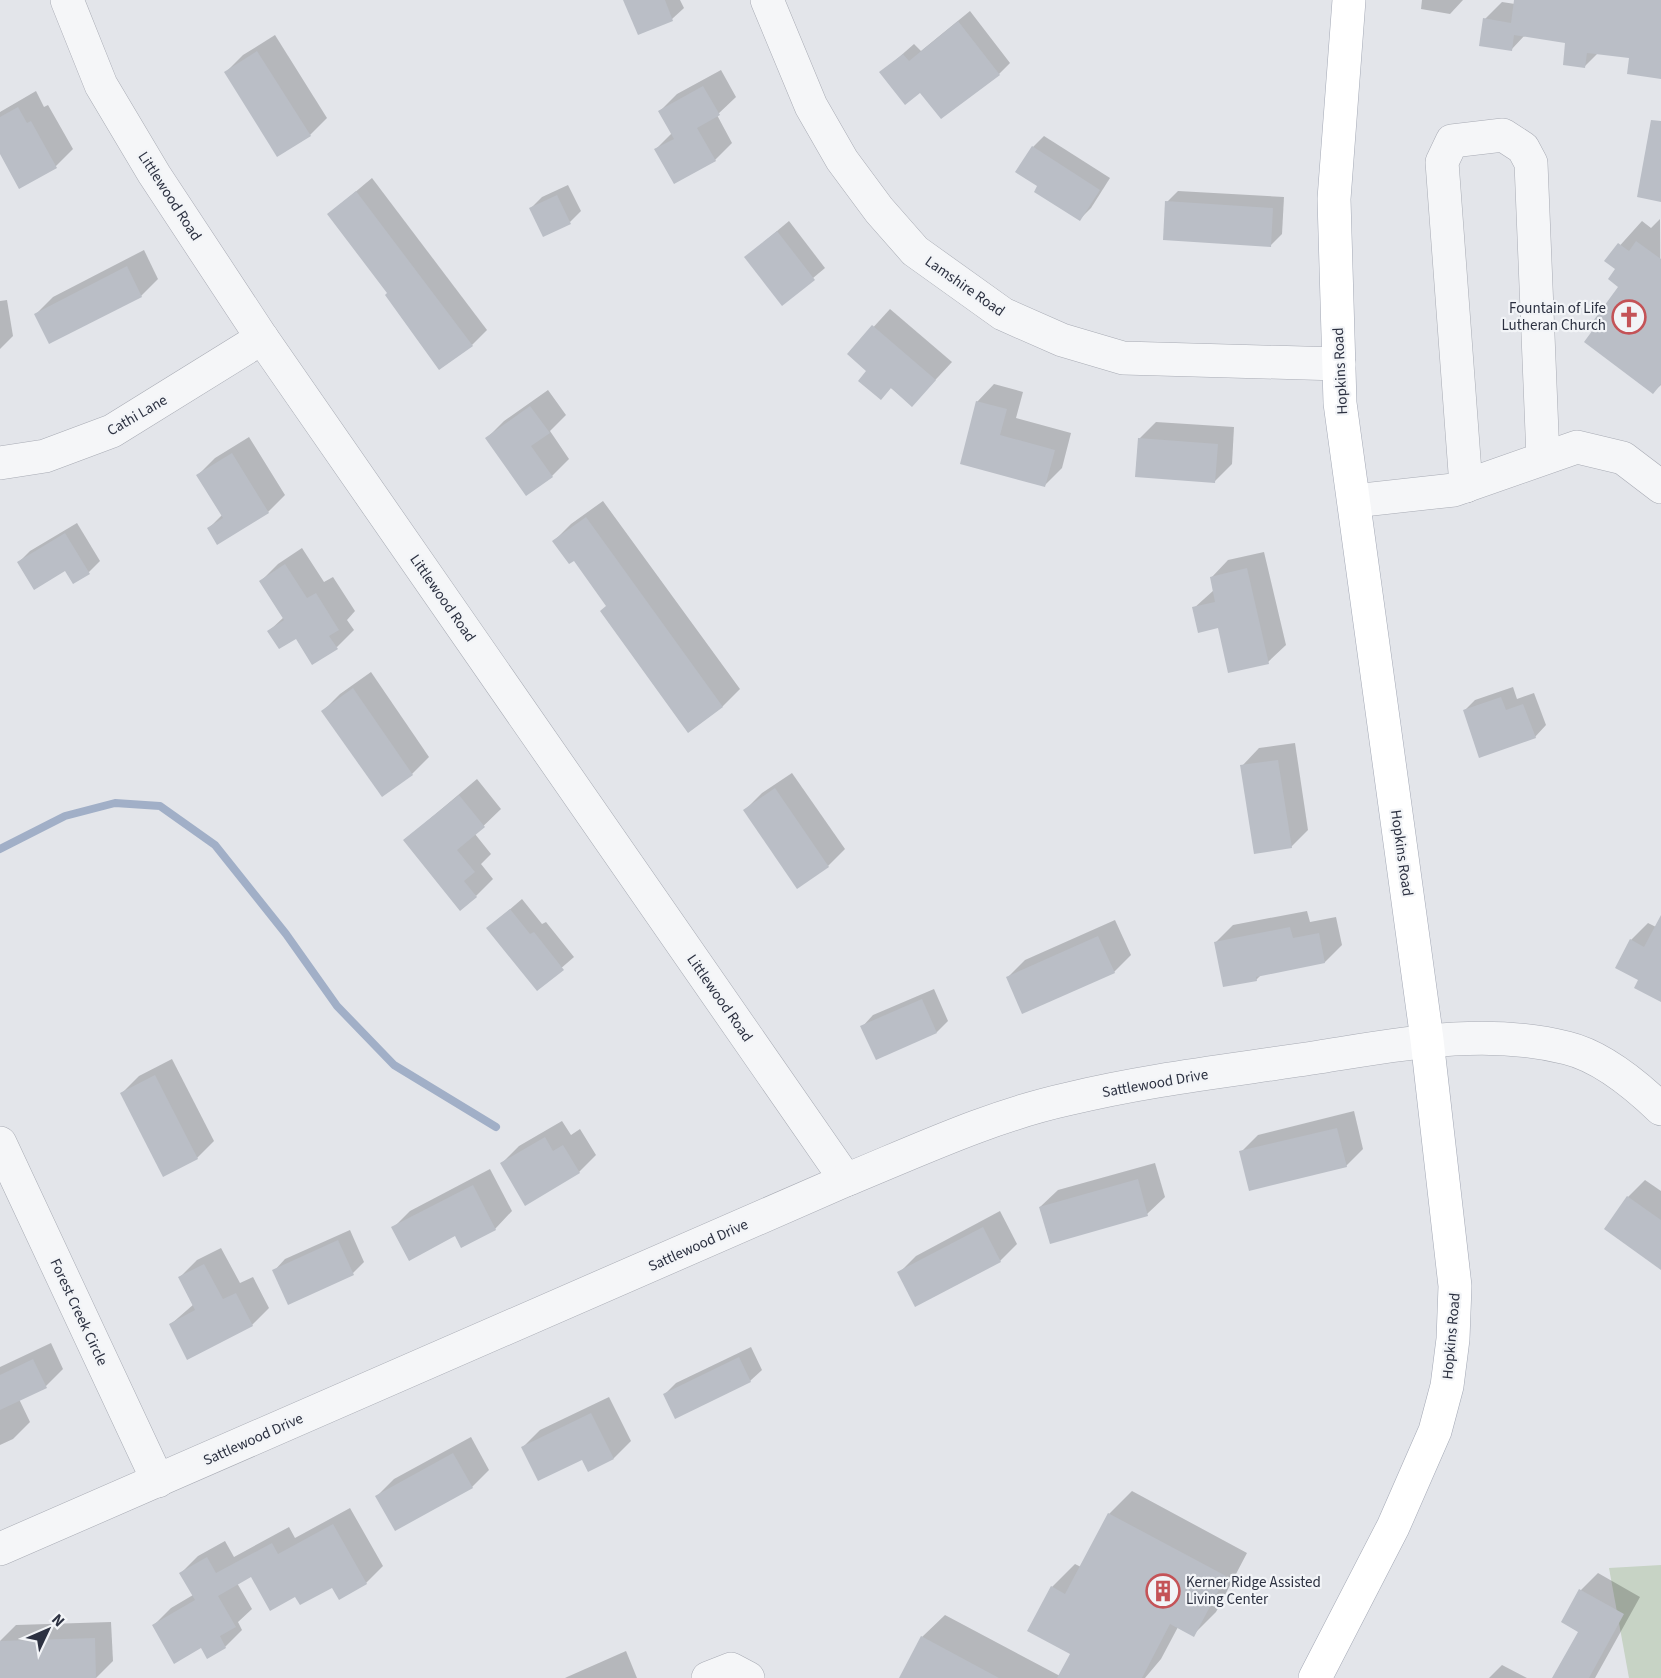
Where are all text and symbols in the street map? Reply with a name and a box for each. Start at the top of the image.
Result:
street label: Littlewood Road [133,147,206,245]
street label: Lamshire Road [921,251,1009,322]
place label: Fountain of Life Lutheran Church [1501,298,1606,336]
church icon: Fountain of Life Lutheran Church [1611,299,1647,335]
street label: Hopkins Road [1328,327,1353,415]
street label: Cathi Lane [103,390,171,441]
street label: Littlewood Road [405,550,481,646]
street label: Hopkins Road [1385,809,1418,898]
street label: Littlewood Road [682,950,758,1046]
street label: Sattlewood Drive [1100,1064,1210,1103]
street label: Sattlewood Drive [645,1214,752,1277]
street label: Forest Creek Circle [44,1255,113,1369]
street label: Hopkins Road [1437,1292,1466,1380]
street label: Sattlewood Drive [200,1408,307,1471]
place label: Kerner Ridge Assisted Living Center [1186,1572,1321,1610]
building icon: Kerner Ridge Assisted Living Center [1145,1573,1181,1609]
north arrow [18,1600,78,1660]
text: N [46,1609,70,1632]

